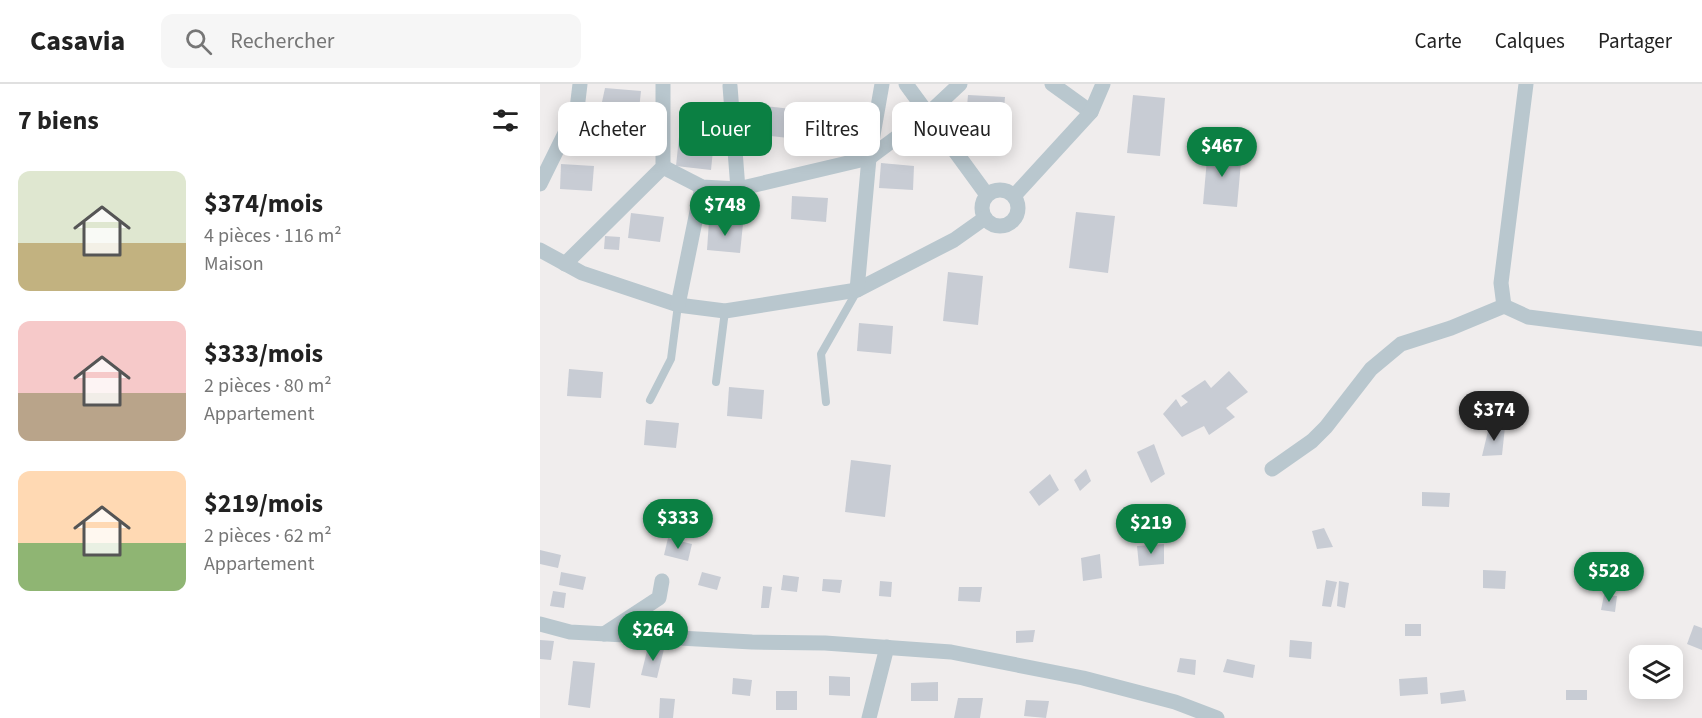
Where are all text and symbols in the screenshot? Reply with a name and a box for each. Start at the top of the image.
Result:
search box [161,14,581,68]
text: Casavia [30,21,125,61]
icon: search [182,25,215,58]
text: Rechercher [230,25,334,57]
text: Carte [1415,26,1462,56]
text: Calques [1495,26,1565,56]
text: Partager [1598,26,1672,56]
text: 7 biens [18,102,99,139]
chip: Acheter [558,102,667,156]
chip: Louer [679,102,772,156]
chip: Filtres [784,102,880,156]
chip: Nouveau [892,102,1012,156]
icon: filters [489,104,522,137]
pin: $467 [1186,127,1258,178]
text: $467 [1201,132,1243,160]
text: $374/mois [204,185,323,222]
pin: $748 [689,186,761,237]
text: $748 [704,191,746,219]
icon: home [66,195,138,267]
text: 4 pièces · 116 m² [204,222,342,250]
text: Maison [204,250,264,278]
text: $333/mois [204,335,323,372]
icon: home [66,345,138,417]
text: 2 pièces · 80 m² [204,372,332,400]
pin: $374 [1458,391,1530,442]
text: $374 [1473,396,1515,424]
text: Appartement [204,400,314,428]
text: $219/mois [204,485,323,522]
icon: home [66,495,138,567]
pin: $333 [642,499,714,550]
text: $333 [657,504,699,532]
pin: $219 [1115,504,1187,555]
text: $219 [1130,509,1172,537]
text: 2 pièces · 62 m² [204,522,332,550]
text: Appartement [204,550,314,578]
pin: $528 [1573,552,1645,603]
text: $528 [1588,557,1630,585]
pin: $264 [617,611,689,662]
text: $264 [632,616,674,644]
map controls [1629,645,1683,699]
button: layers [1629,645,1683,699]

